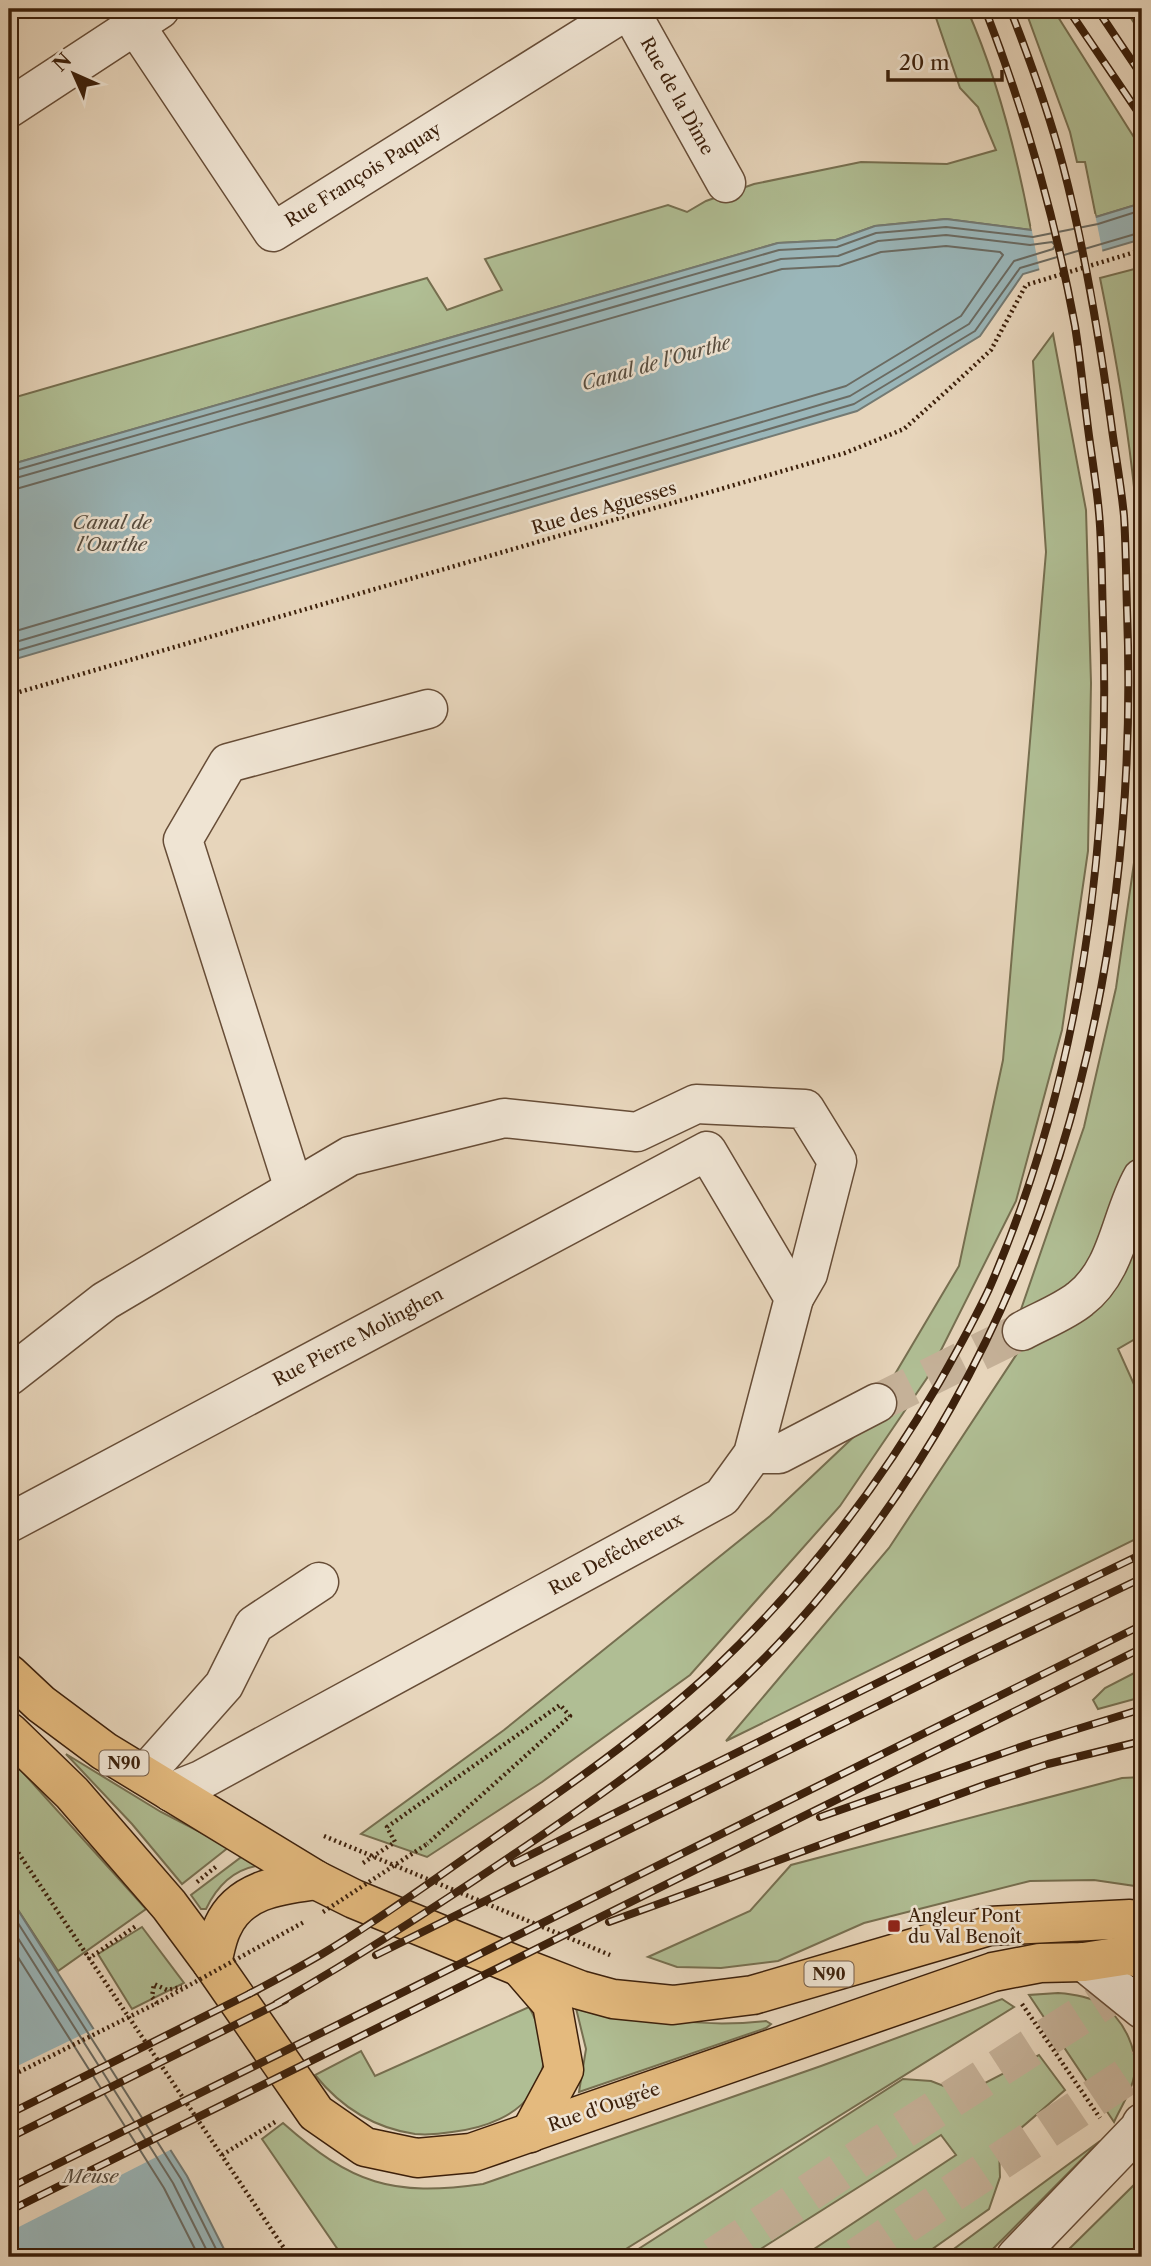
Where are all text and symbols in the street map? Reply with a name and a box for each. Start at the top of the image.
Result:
street label: Rue de la Dîme [636,33,718,159]
north arrow [38,38,108,108]
scale bar [888,38,1002,82]
text: N [48,48,76,76]
text: 20 m [899,50,950,75]
street label: Rue François Paquay [281,117,446,232]
water label: Canal de l'Ourthe [579,330,734,395]
street label: Rue des Aguesses [529,477,679,539]
water label: Canal de l'Ourthe [72,511,152,556]
street label: Rue Pierre Molinghen [269,1283,447,1391]
street label: Rue Defêchereux [545,1508,687,1600]
road number: N90 [100,1750,148,1776]
place label: Angleur Pont du Val Benoît [907,1905,1023,1948]
marker: Angleur Pont du Val Benoît [886,1918,902,1934]
road number: N90 [804,1962,854,1986]
street label: Rue d'Ougrée [545,2078,663,2136]
water label: Meuse [62,2165,119,2188]

